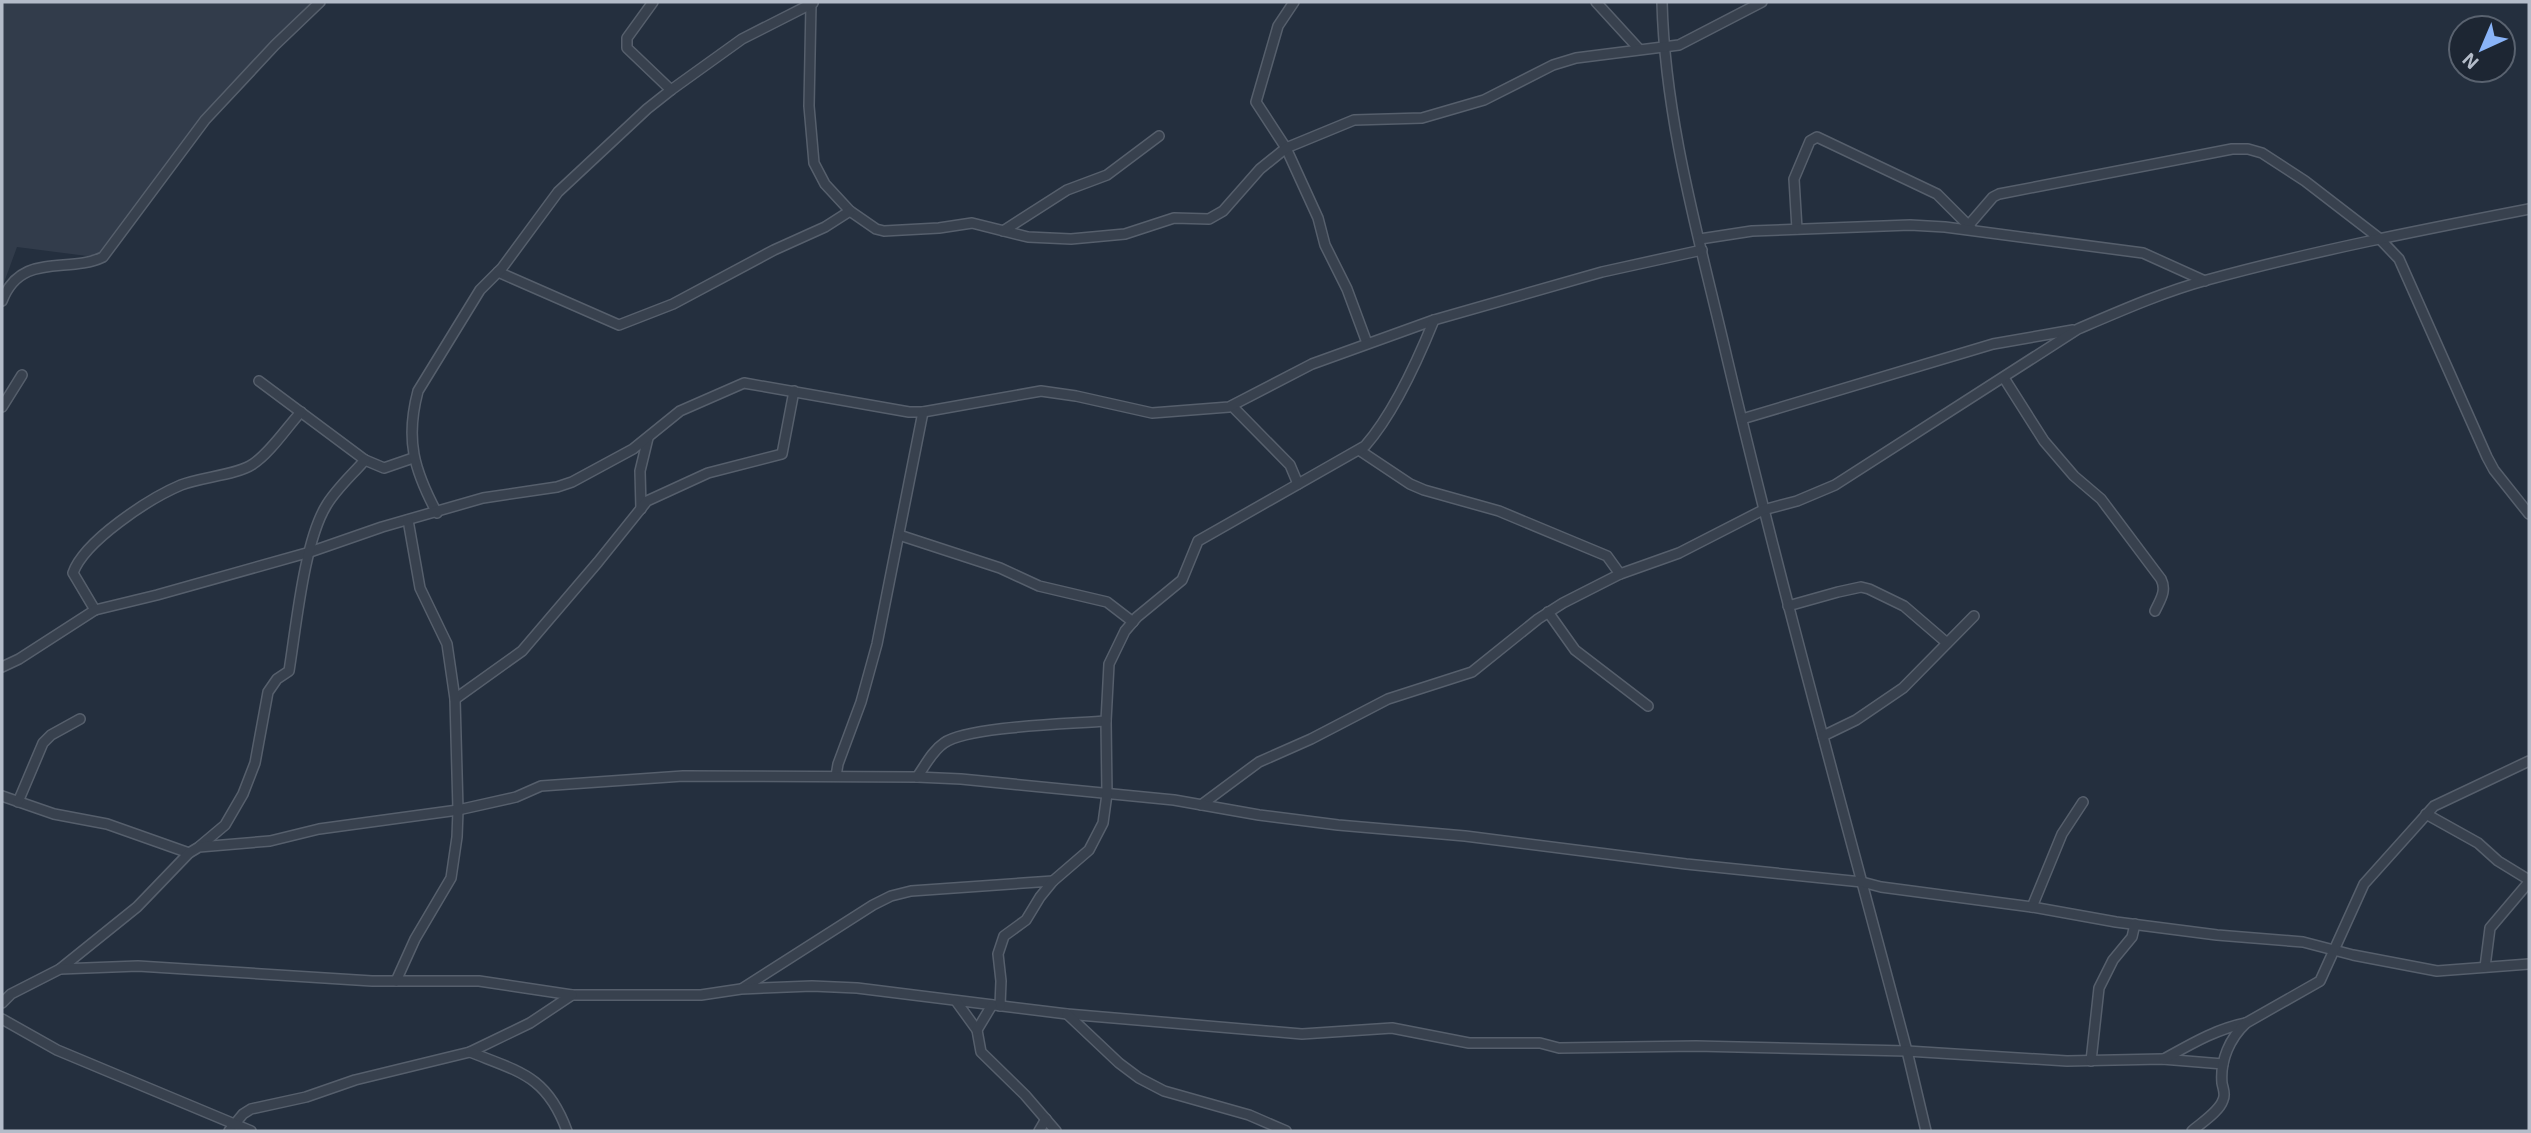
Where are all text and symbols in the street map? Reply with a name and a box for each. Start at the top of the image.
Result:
north arrow [2447,14,2517,84]
text: N [2457,49,2483,75]

